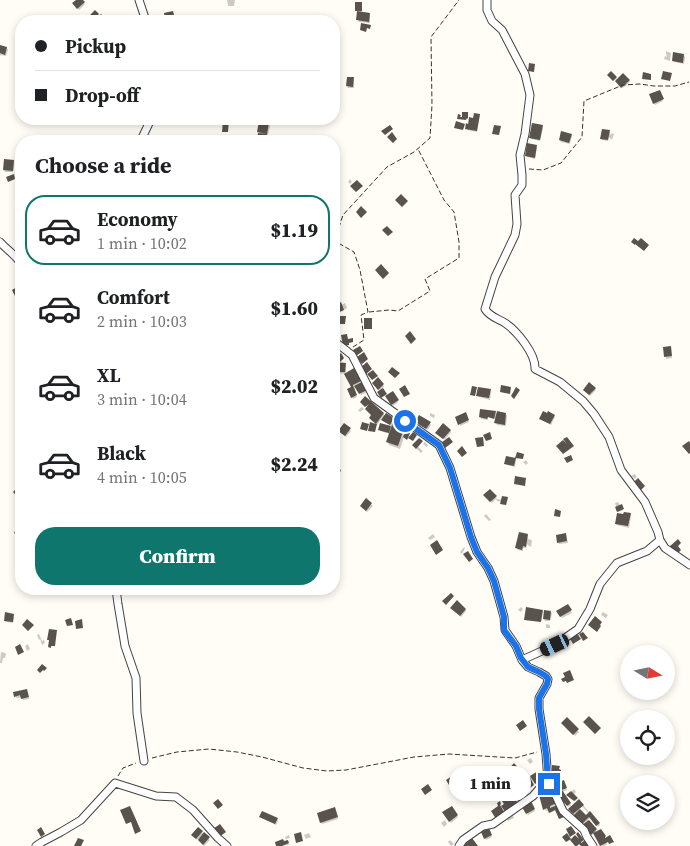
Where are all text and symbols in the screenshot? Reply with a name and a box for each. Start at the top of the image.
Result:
text: Pickup [65,33,126,59]
text: Drop-off [65,82,139,108]
text: Choose a ride [35,150,172,180]
text: Economy [97,206,178,232]
icon: car [37,208,82,253]
text: $1.19 [270,217,318,243]
text: 1 min · 10:02 [97,232,187,254]
text: Comfort [97,284,170,310]
icon: car [37,286,82,331]
text: $1.60 [270,295,318,321]
text: 2 min · 10:03 [97,310,187,332]
text: XL [97,362,120,388]
icon: car [37,364,82,409]
text: $2.02 [270,373,318,399]
text: 3 min · 10:04 [97,388,187,410]
route start [394,410,416,432]
text: Black [97,440,146,466]
icon: car [37,442,82,487]
text: $2.24 [270,451,318,477]
text: 4 min · 10:05 [97,466,187,488]
button: Confirm [35,527,320,585]
car [538,632,571,658]
north arrow [620,645,675,700]
map controls [620,645,675,830]
button: locate [620,710,675,765]
callout: 1 min [449,766,532,802]
text: 1 min [469,772,511,794]
route end [538,773,560,795]
button: layers [620,775,675,830]

